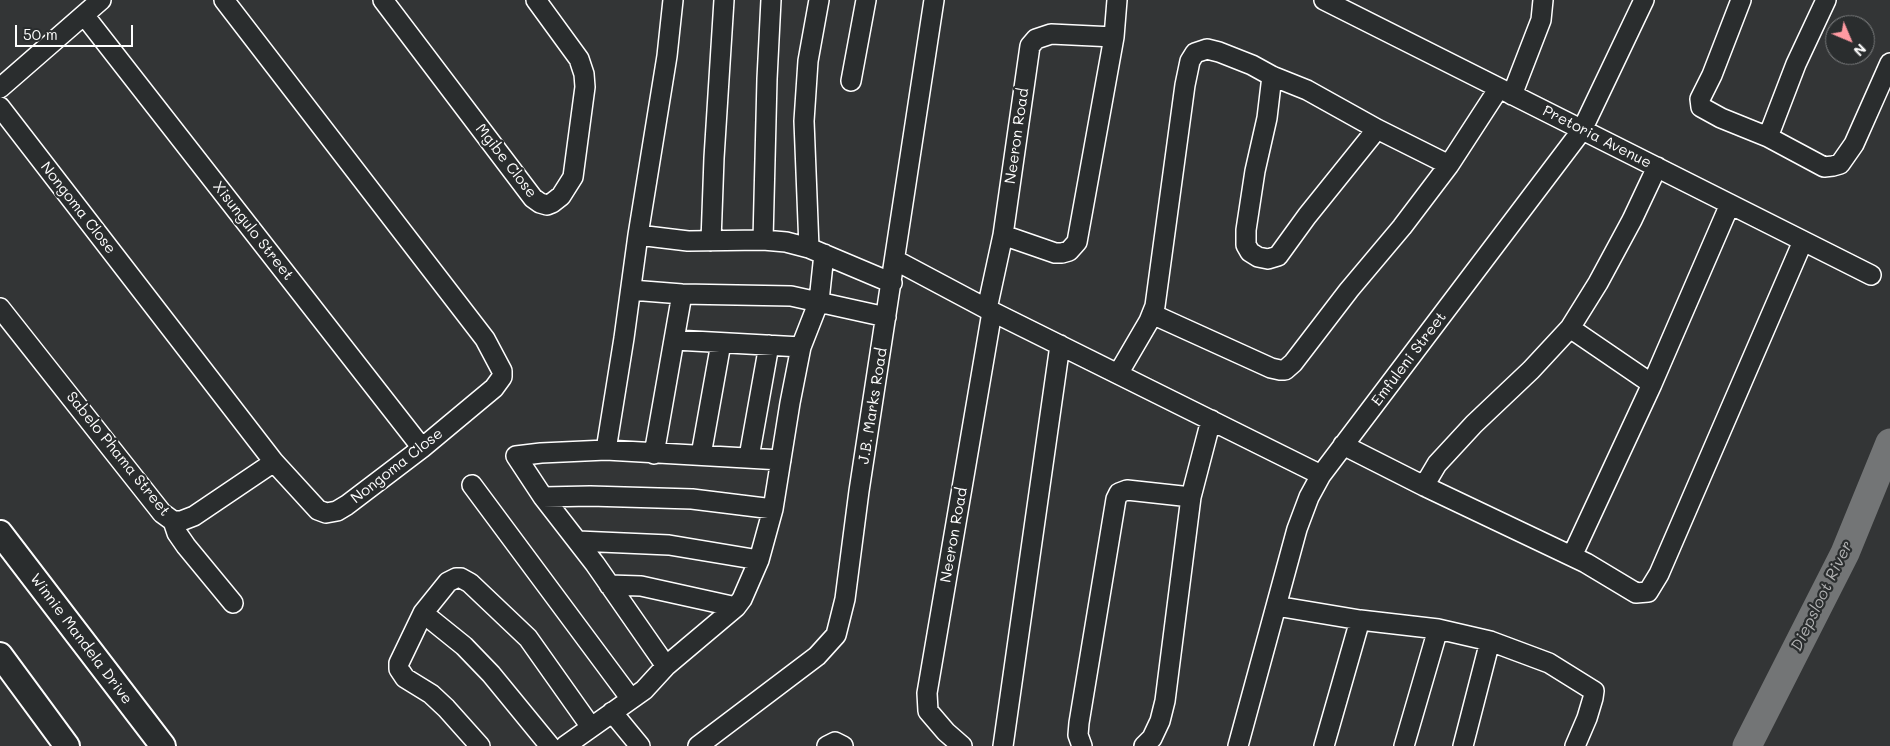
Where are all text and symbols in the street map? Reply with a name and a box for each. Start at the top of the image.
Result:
scale bar [18,15,135,47]
north arrow [1825,15,1875,65]
text: 50 m [23,24,58,44]
text: N [1850,40,1871,61]
street label: Neeron Road [1001,87,1033,185]
street label: Pretoria Avenue [1540,102,1654,172]
street label: Mgibe Close [472,120,540,202]
street label: Nongoma Close [36,158,120,258]
street label: Xisungulo Street [209,178,297,284]
street label: Emfuleni Street [1368,308,1450,410]
street label: J.B. Marks Road [855,347,891,465]
street label: Sabelo Phama Street [62,388,174,520]
street label: Nongoma Close [347,424,447,508]
street label: Neeron Road [937,486,971,584]
water label: Diepsloot River [1787,538,1857,654]
street label: Winnie Mandela Drive [26,570,136,708]

